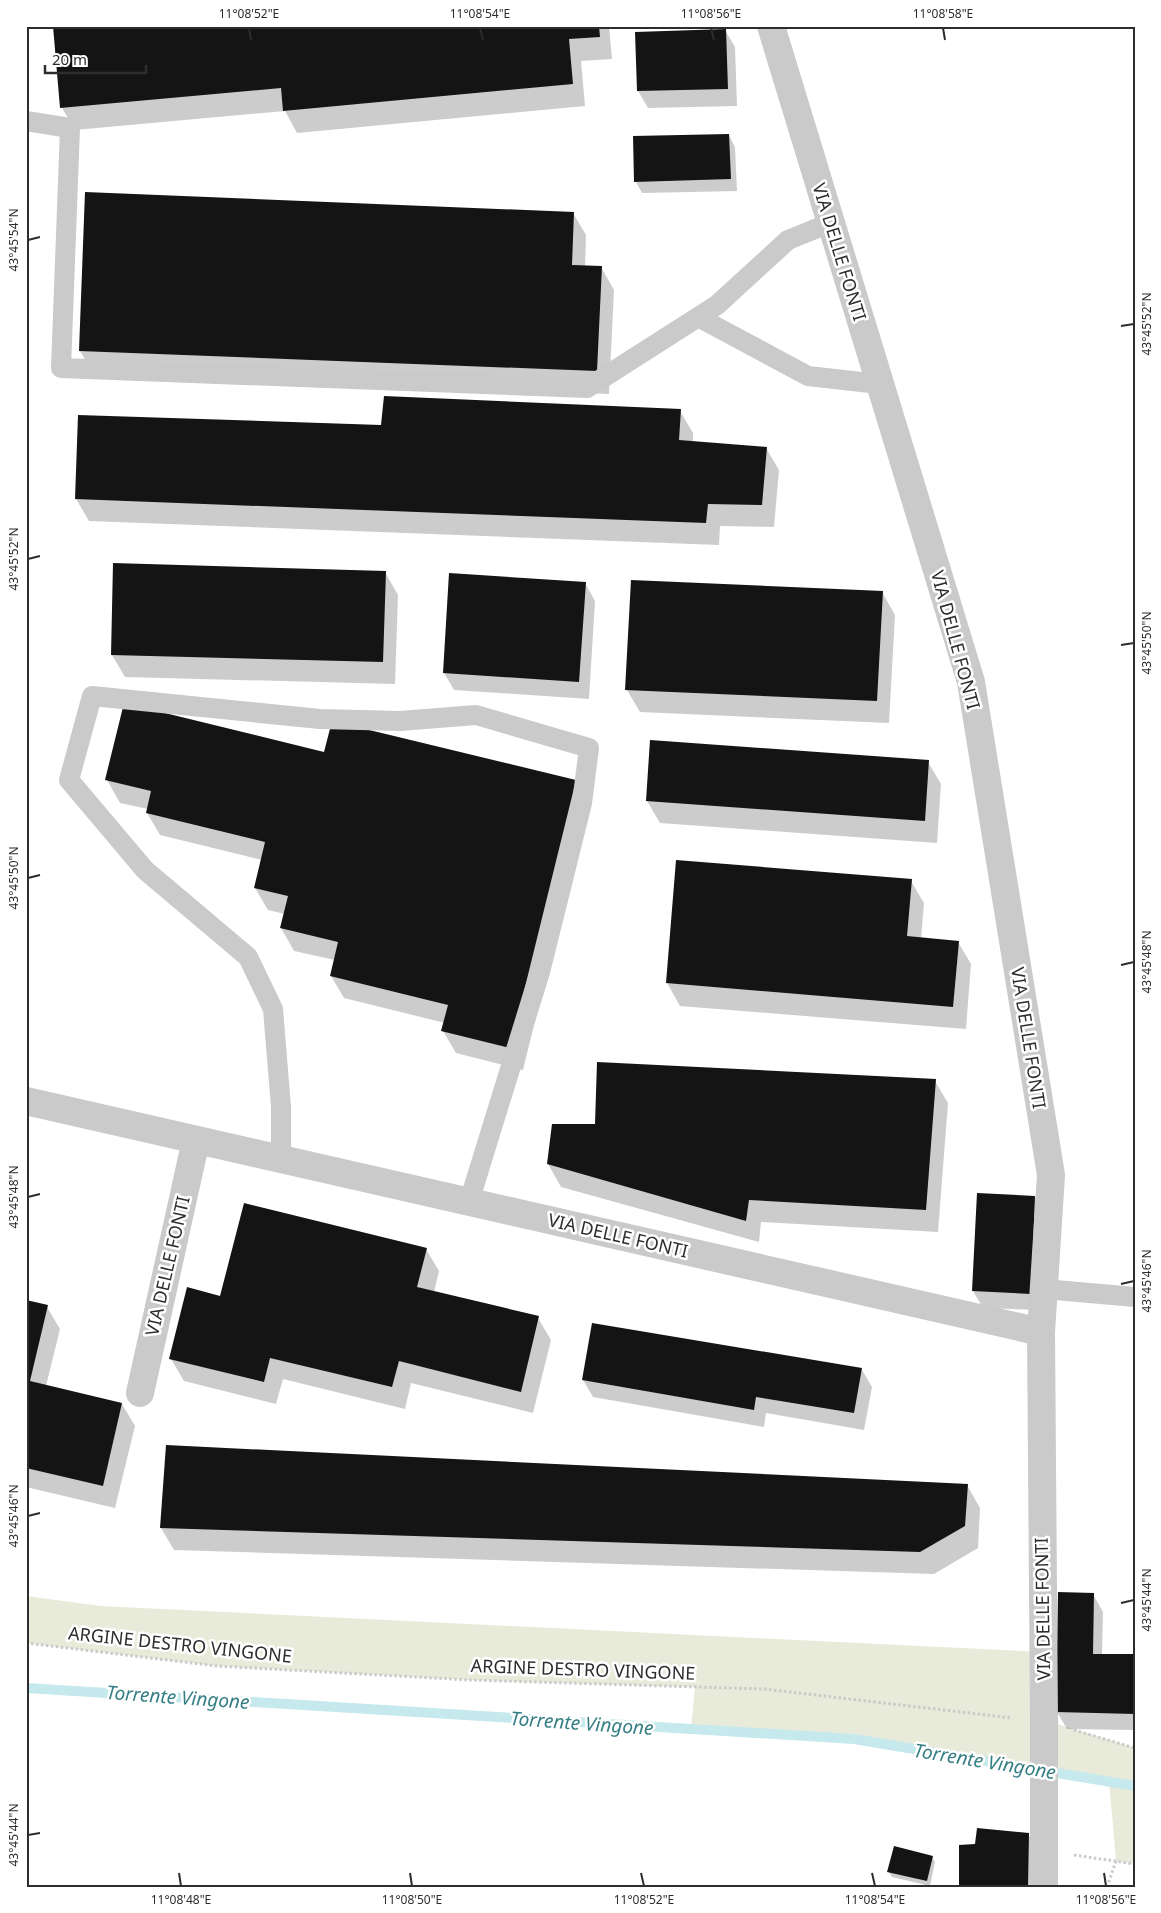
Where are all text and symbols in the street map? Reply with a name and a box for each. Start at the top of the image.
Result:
text: 11°08'52"E [219,5,279,22]
text: 11°08'54"E [450,5,510,22]
text: 11°08'56"E [681,5,741,22]
text: 11°08'58"E [913,5,973,22]
scale bar [45,42,146,74]
text: 20 m [52,49,87,69]
street label: VIA DELLE FONTI [808,180,872,324]
text: 43°45'54"N [5,208,22,272]
text: 43°45'52"N [1138,292,1155,356]
text: 43°45'52"N [5,527,22,591]
street label: VIA DELLE FONTI [926,568,986,712]
text: 43°45'50"N [1138,611,1155,675]
text: 43°45'50"N [5,846,22,910]
text: 43°45'48"N [1138,930,1155,994]
street label: VIA DELLE FONTI [1006,965,1052,1110]
text: 43°45'48"N [5,1165,22,1229]
street label: VIA DELLE FONTI [139,1193,195,1338]
street label: VIA DELLE FONTI [546,1207,691,1263]
text: 43°45'46"N [1138,1249,1155,1313]
text: 43°45'46"N [5,1484,22,1548]
street label: VIA DELLE FONTI [1029,1537,1055,1681]
text: 43°45'44"N [1138,1568,1155,1632]
street label: ARGINE DESTRO VINGONE [67,1620,293,1668]
street label: ARGINE DESTRO VINGONE [470,1653,696,1685]
water label: Torrente Vingone [106,1679,250,1715]
water label: Torrente Vingone [510,1705,654,1741]
water label: Torrente Vingone [912,1737,1058,1785]
text: 43°45'44"N [5,1803,22,1867]
text: 11°08'48"E [151,1891,211,1908]
text: 11°08'50"E [382,1891,442,1908]
text: 11°08'52"E [614,1891,674,1908]
text: 11°08'54"E [845,1891,905,1908]
text: 11°08'56"E [1076,1891,1136,1908]

